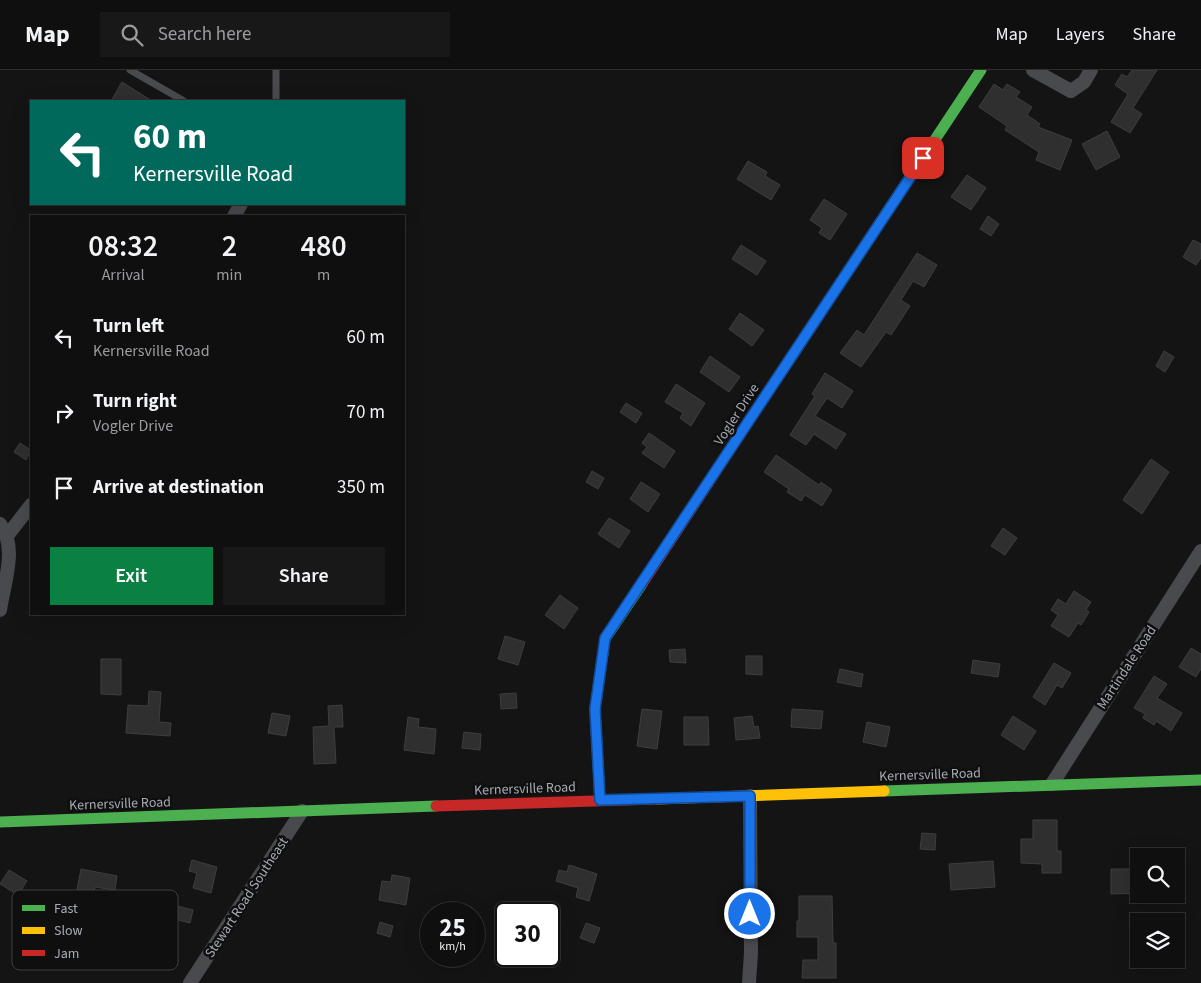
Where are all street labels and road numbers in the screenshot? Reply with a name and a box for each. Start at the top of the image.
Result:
street label: Vogler Drive [709,380,764,449]
street label: Martindale Road [1092,622,1161,713]
street label: Kernersville Road [879,763,981,787]
street label: Kernersville Road [474,777,576,801]
street label: Kernersville Road [69,792,171,816]
street label: Stewart Road Southeast [200,833,294,962]

